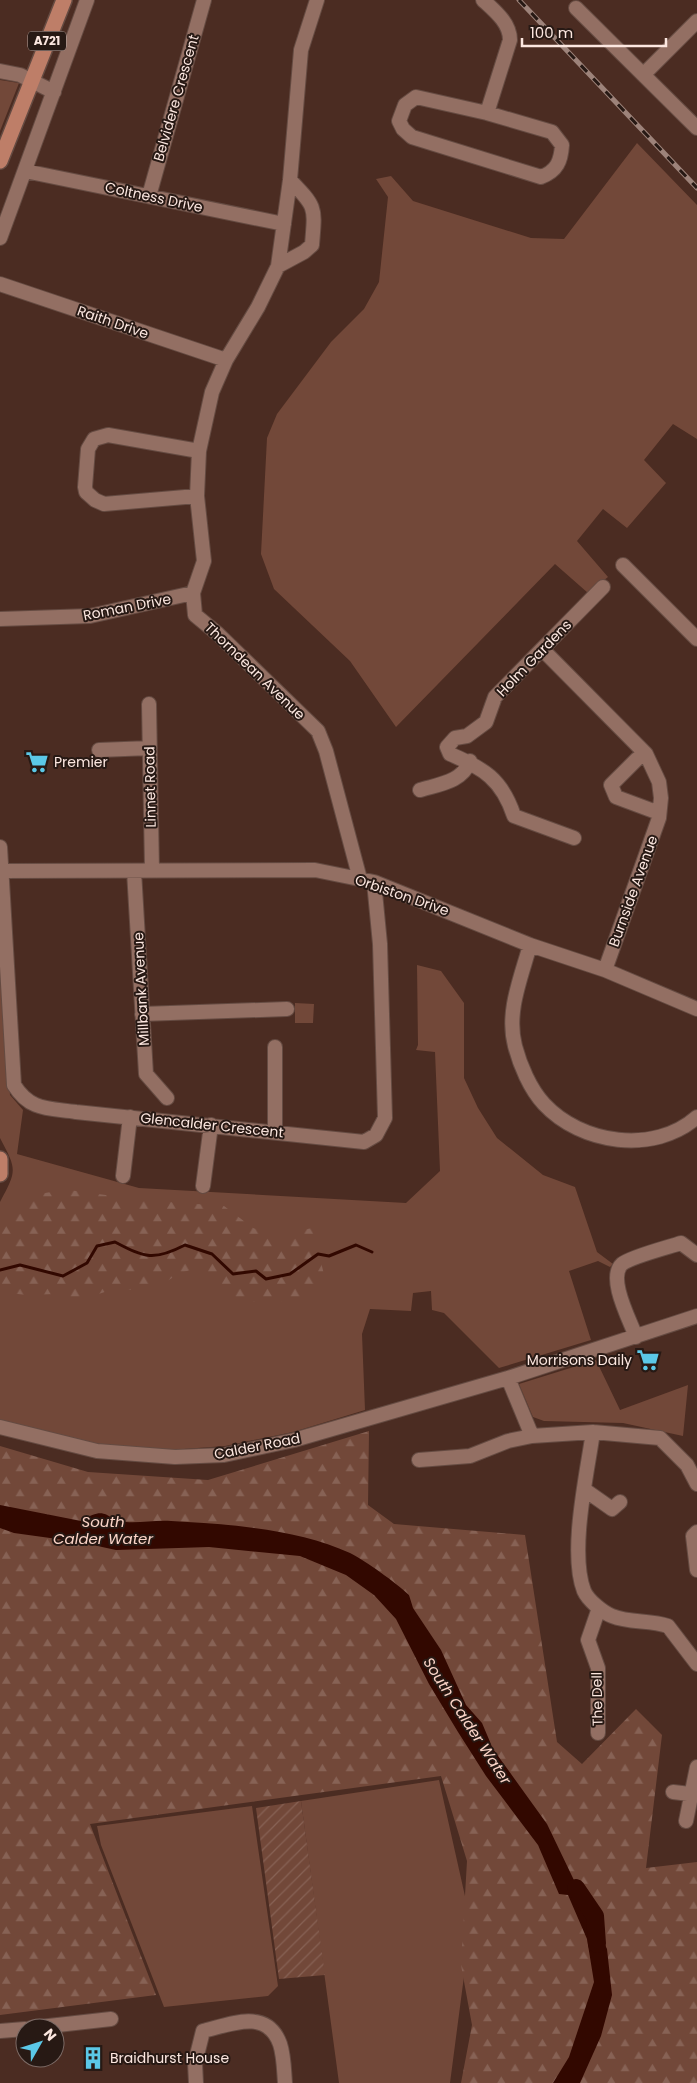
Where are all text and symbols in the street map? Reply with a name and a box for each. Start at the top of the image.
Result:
scale bar [522,15,666,47]
text: 100 m [530,22,573,43]
road number: A721 [28,31,66,50]
street label: Belvidere Crescent [148,32,204,164]
street label: Coltness Drive [103,177,205,217]
street label: Raith Drive [75,300,152,344]
street label: Roman Drive [81,589,173,625]
street label: Holm Gardens [492,615,576,701]
street label: Thorndean Avenue [200,618,310,724]
street label: Linnet Road [139,746,161,828]
supermarket icon: Premier [24,749,50,775]
place label: Premier [54,752,108,772]
street label: Burnside Avenue [604,832,663,949]
street label: Orbiston Drive [352,870,452,921]
street label: Millbank Avenue [128,931,154,1046]
street label: Glencalder Crescent [139,1108,285,1142]
supermarket icon: Morrisons Daily [635,1347,661,1373]
place label: Morrisons Daily [527,1350,632,1370]
street label: Calder Road [212,1428,302,1464]
water label: South Calder Water [53,1511,153,1549]
water label: South Calder Water [418,1653,517,1789]
street label: The Dell [587,1672,607,1726]
north arrow [15,2018,65,2068]
text: N [39,2024,61,2045]
building icon: Braidhurst House [80,2045,106,2071]
place label: Braidhurst House [110,2048,229,2068]

